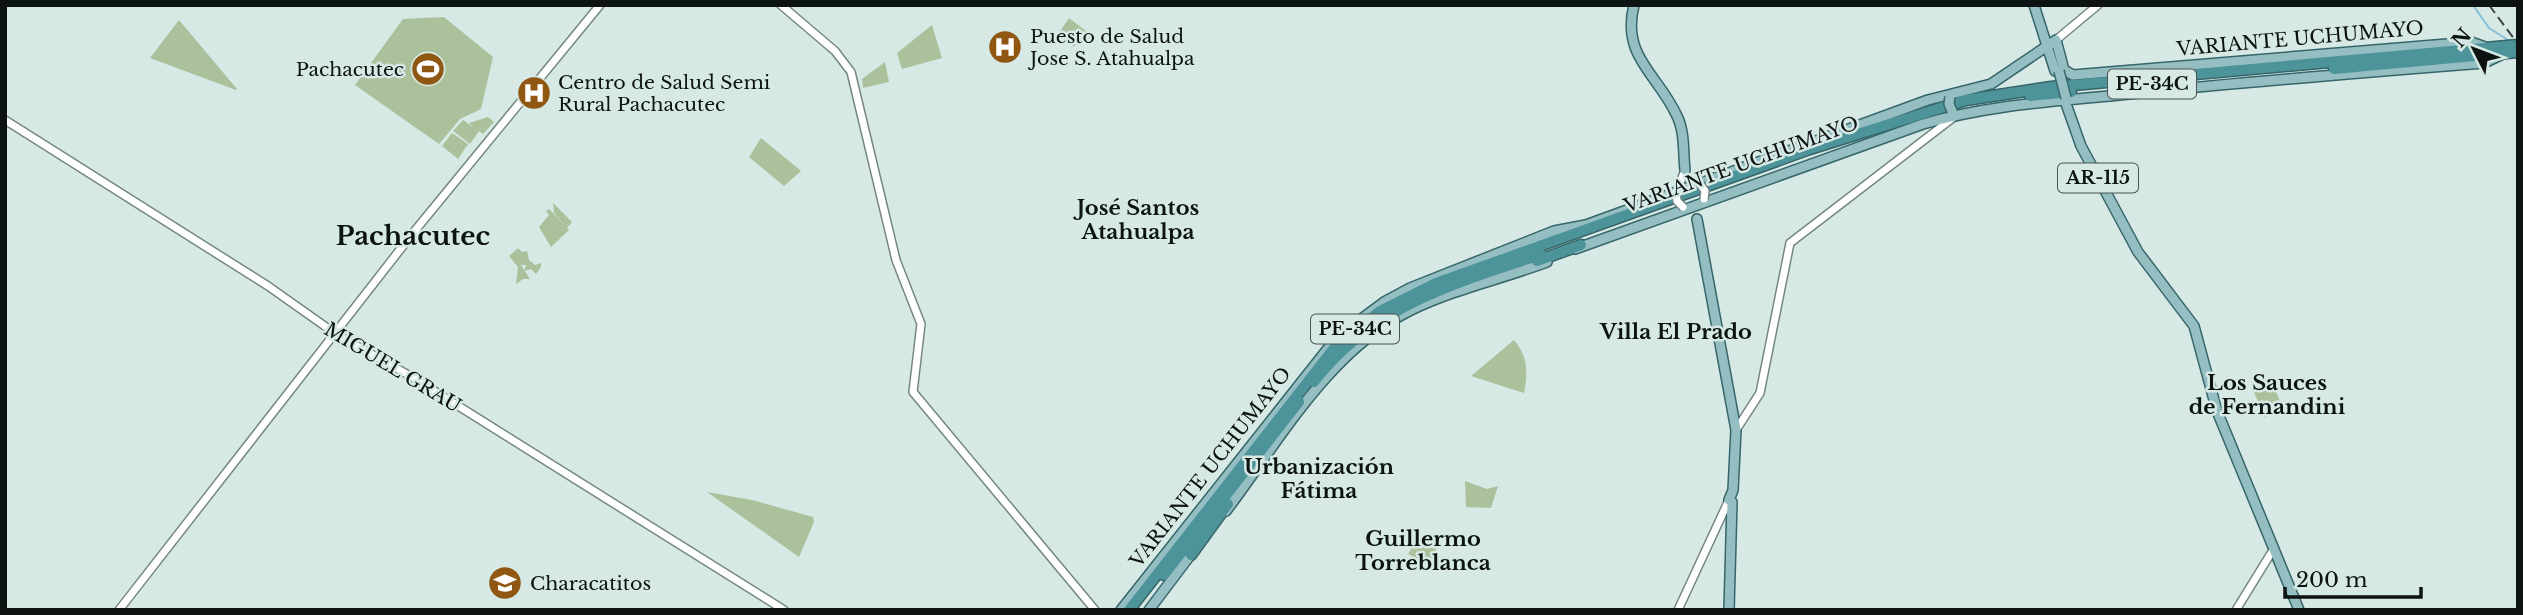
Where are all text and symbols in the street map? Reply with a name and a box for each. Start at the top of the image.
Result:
north arrow [2439,14,2509,84]
street label: VARIANTE UCHUMAYO [2175,16,2424,61]
text: N [2447,24,2476,52]
place label: Puesto de Salud Jose S. Atahualpa [1027,25,1195,70]
hospital icon: Puesto de Salud Jose S. Atahualpa [986,28,1024,66]
sports icon: Pachacutec [409,50,447,88]
place label: Pachacutec [296,58,404,81]
road number: PE-34C [2108,70,2196,98]
place label: Centro de Salud Semi Rural Pachacutec [558,71,771,116]
hospital icon: Centro de Salud Semi Rural Pachacutec [515,74,553,112]
street label: VARIANTE UCHUMAYO [1620,111,1862,218]
road number: AR-115 [2058,163,2138,192]
district label: José Santos Atahualpa [1073,195,1199,245]
district label: Pachacutec [336,220,490,252]
road number: PE-34C [1311,314,1399,344]
street label: MIGUEL GRAU [320,318,465,417]
district label: Villa El Prado [1599,319,1752,345]
street label: VARIANTE UCHUMAYO [1124,363,1296,573]
district label: Los Sauces de Fernandini [2189,370,2346,420]
district label: Urbanización Fátima [1244,454,1394,504]
district label: Guillermo Torreblanca [1355,526,1491,576]
scale bar [2285,556,2422,600]
school or university icon: Characatitos [486,564,524,602]
text: 200 m [2296,567,2368,593]
place label: Characatitos [530,572,651,595]

